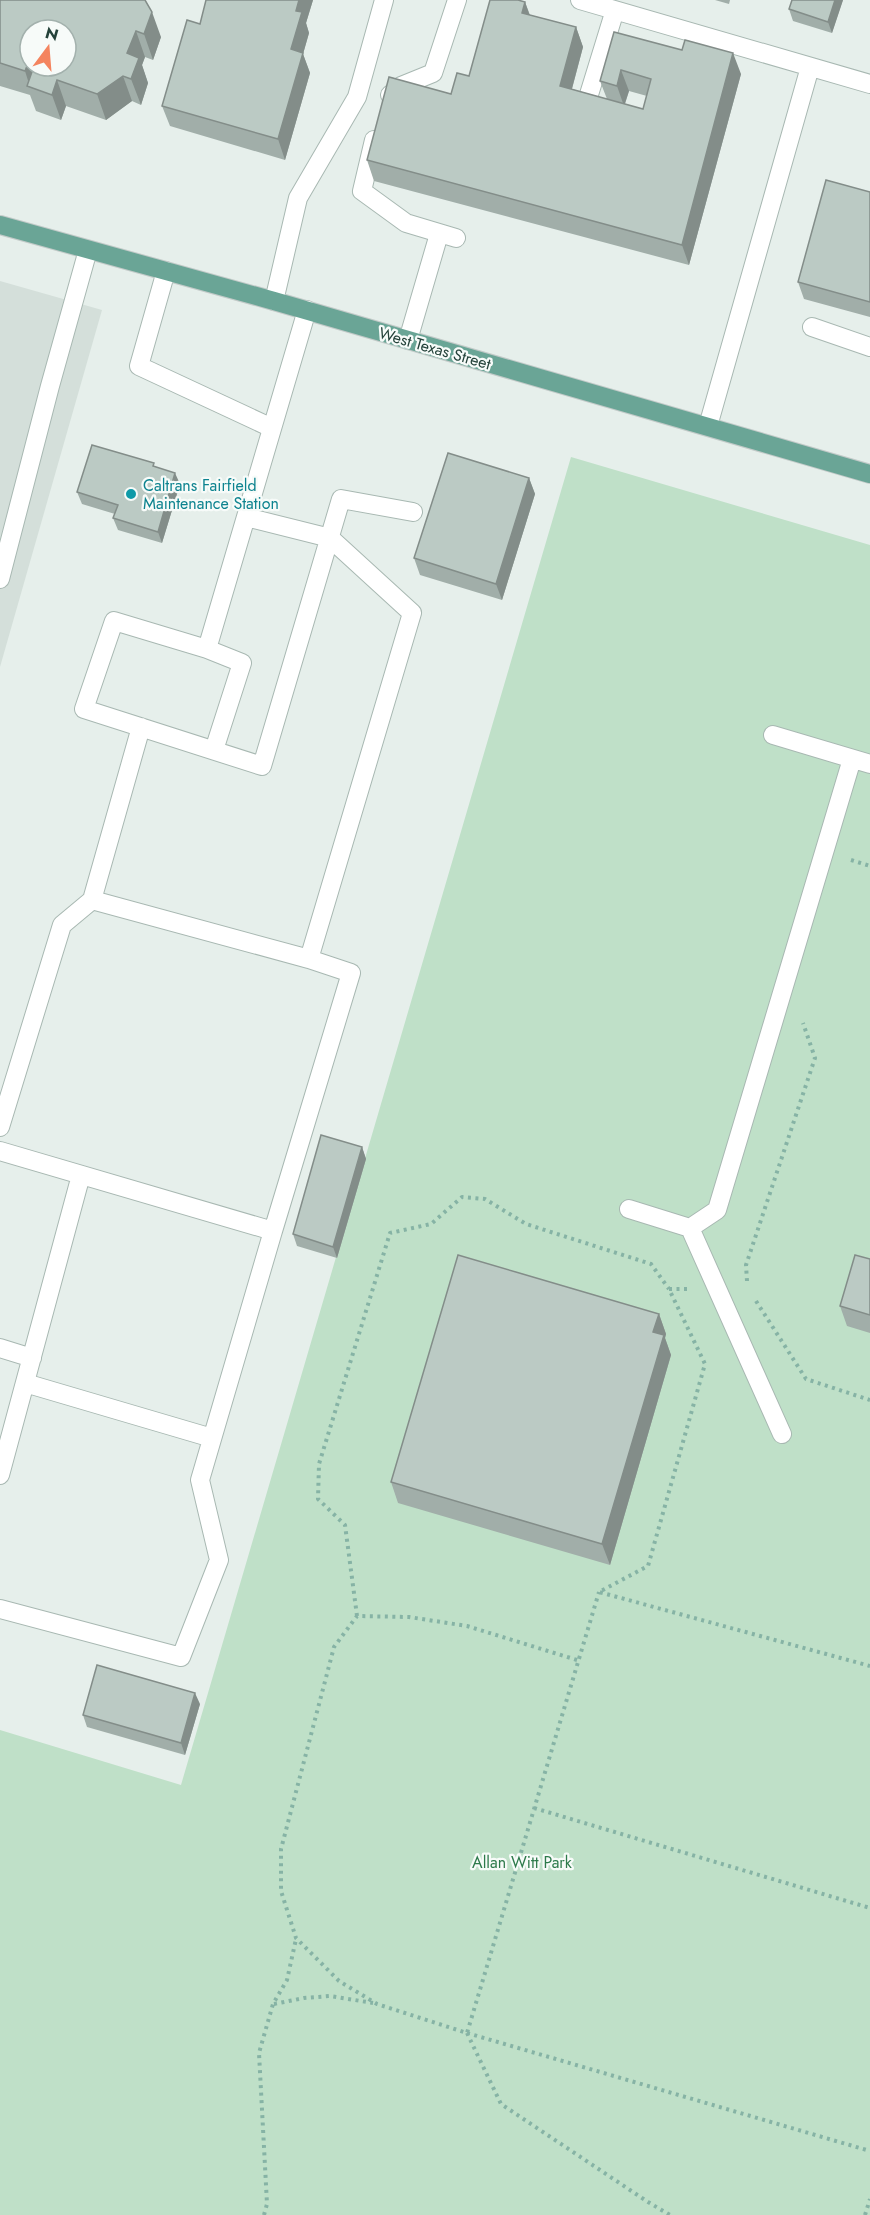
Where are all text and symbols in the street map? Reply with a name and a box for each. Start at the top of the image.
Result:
north arrow [18,18,78,78]
text: N [43,21,61,47]
street label: West Texas Street [376,321,494,376]
place label: Caltrans Fairfield Maintenance Station [143,474,279,515]
marker: Caltrans Fairfield Maintenance Station [124,487,138,501]
park label: Allan Witt Park [472,1851,573,1874]

